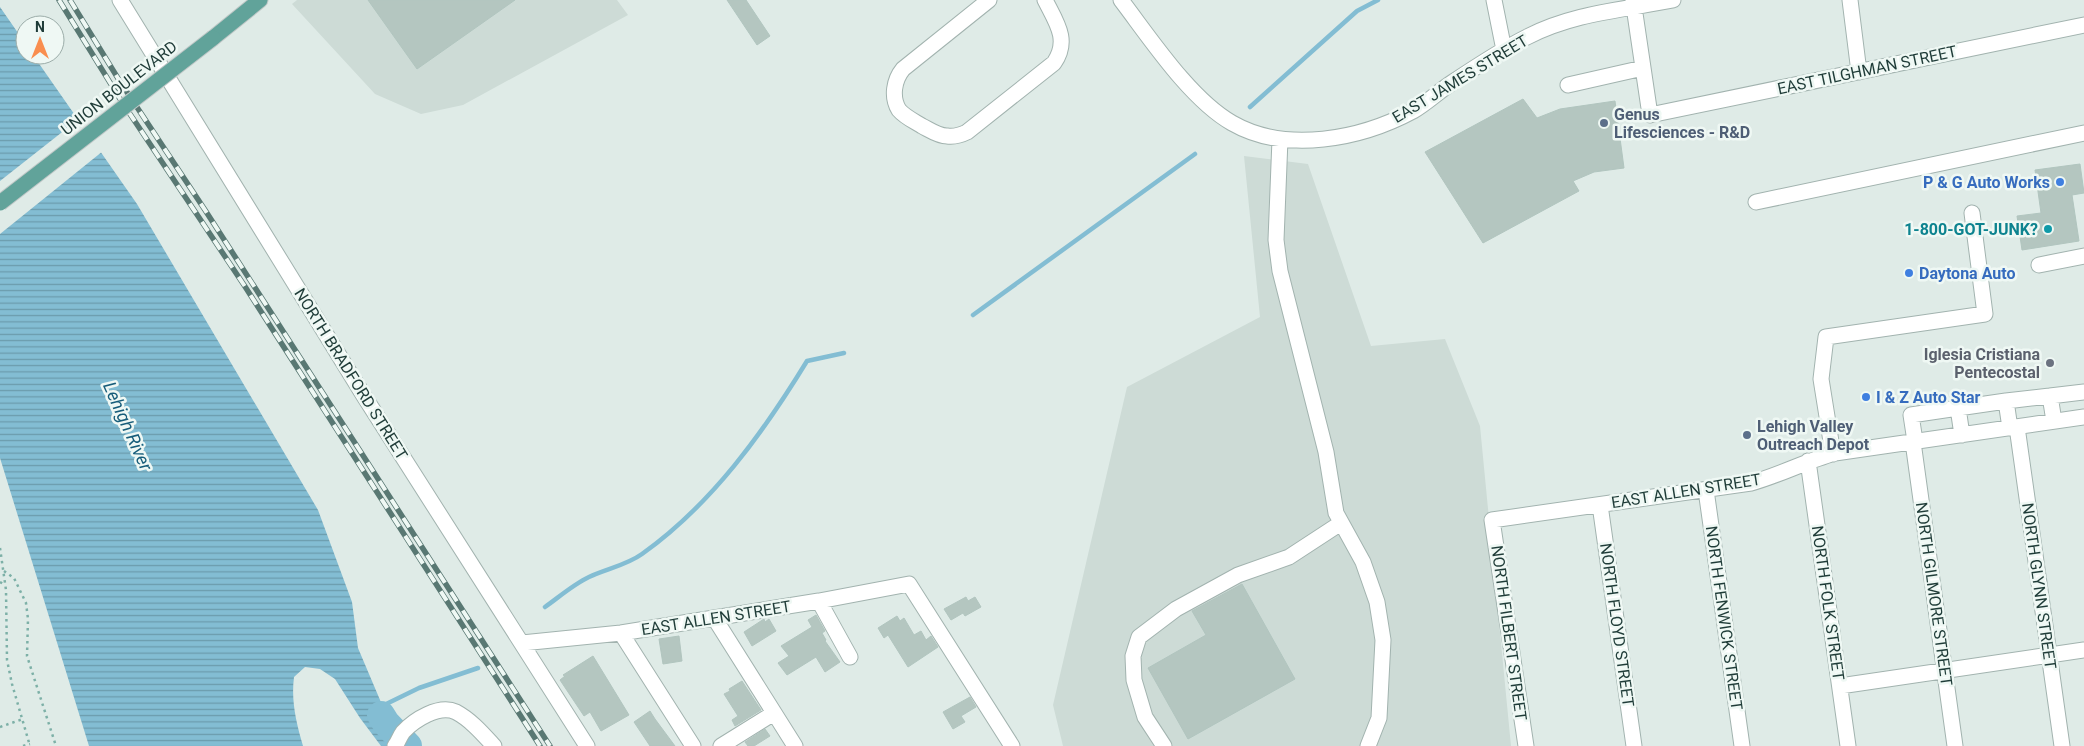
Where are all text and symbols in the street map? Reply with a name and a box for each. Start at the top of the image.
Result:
north arrow [15,15,65,65]
text: N [35,19,45,35]
street label: EAST JAMES STREET [1389,31,1532,127]
street label: UNION BOULEVARD [57,37,181,139]
street label: EAST TILGHMAN STREET [1776,42,1959,98]
place label: Genus Lifesciences - R&D [1614,105,1750,142]
marker: Genus Lifesciences - R&D [1598,117,1610,129]
place label: P & G Auto Works [1923,173,2050,192]
marker: P & G Auto Works [2054,176,2066,188]
place label: 1-800-GOT-JUNK? [1904,220,2038,239]
marker: 1-800-GOT-JUNK? [2042,223,2054,235]
place label: Daytona Auto [1919,264,2016,283]
marker: Daytona Auto [1903,267,1915,279]
street label: NORTH BRADFORD STREET [290,285,412,464]
place label: Iglesia Cristiana Pentecostal [1924,345,2040,382]
marker: Iglesia Cristiana Pentecostal [2044,357,2056,369]
water label: Lehigh River [99,378,157,475]
place label: I & Z Auto Star [1876,388,1981,407]
marker: I & Z Auto Star [1860,391,1872,403]
place label: Lehigh Valley Outreach Depot [1757,417,1870,454]
marker: Lehigh Valley Outreach Depot [1741,429,1753,441]
street label: EAST ALLEN STREET [1610,470,1763,512]
street label: NORTH GILMORE STREET [1912,501,1956,687]
street label: NORTH GLYNN STREET [2018,502,2060,671]
street label: NORTH FENWICK STREET [1702,525,1746,712]
street label: NORTH FOLK STREET [1808,525,1848,682]
street label: NORTH FLOYD STREET [1596,542,1638,709]
street label: NORTH FILBERT STREET [1487,544,1531,722]
street label: EAST ALLEN STREET [640,597,793,639]

